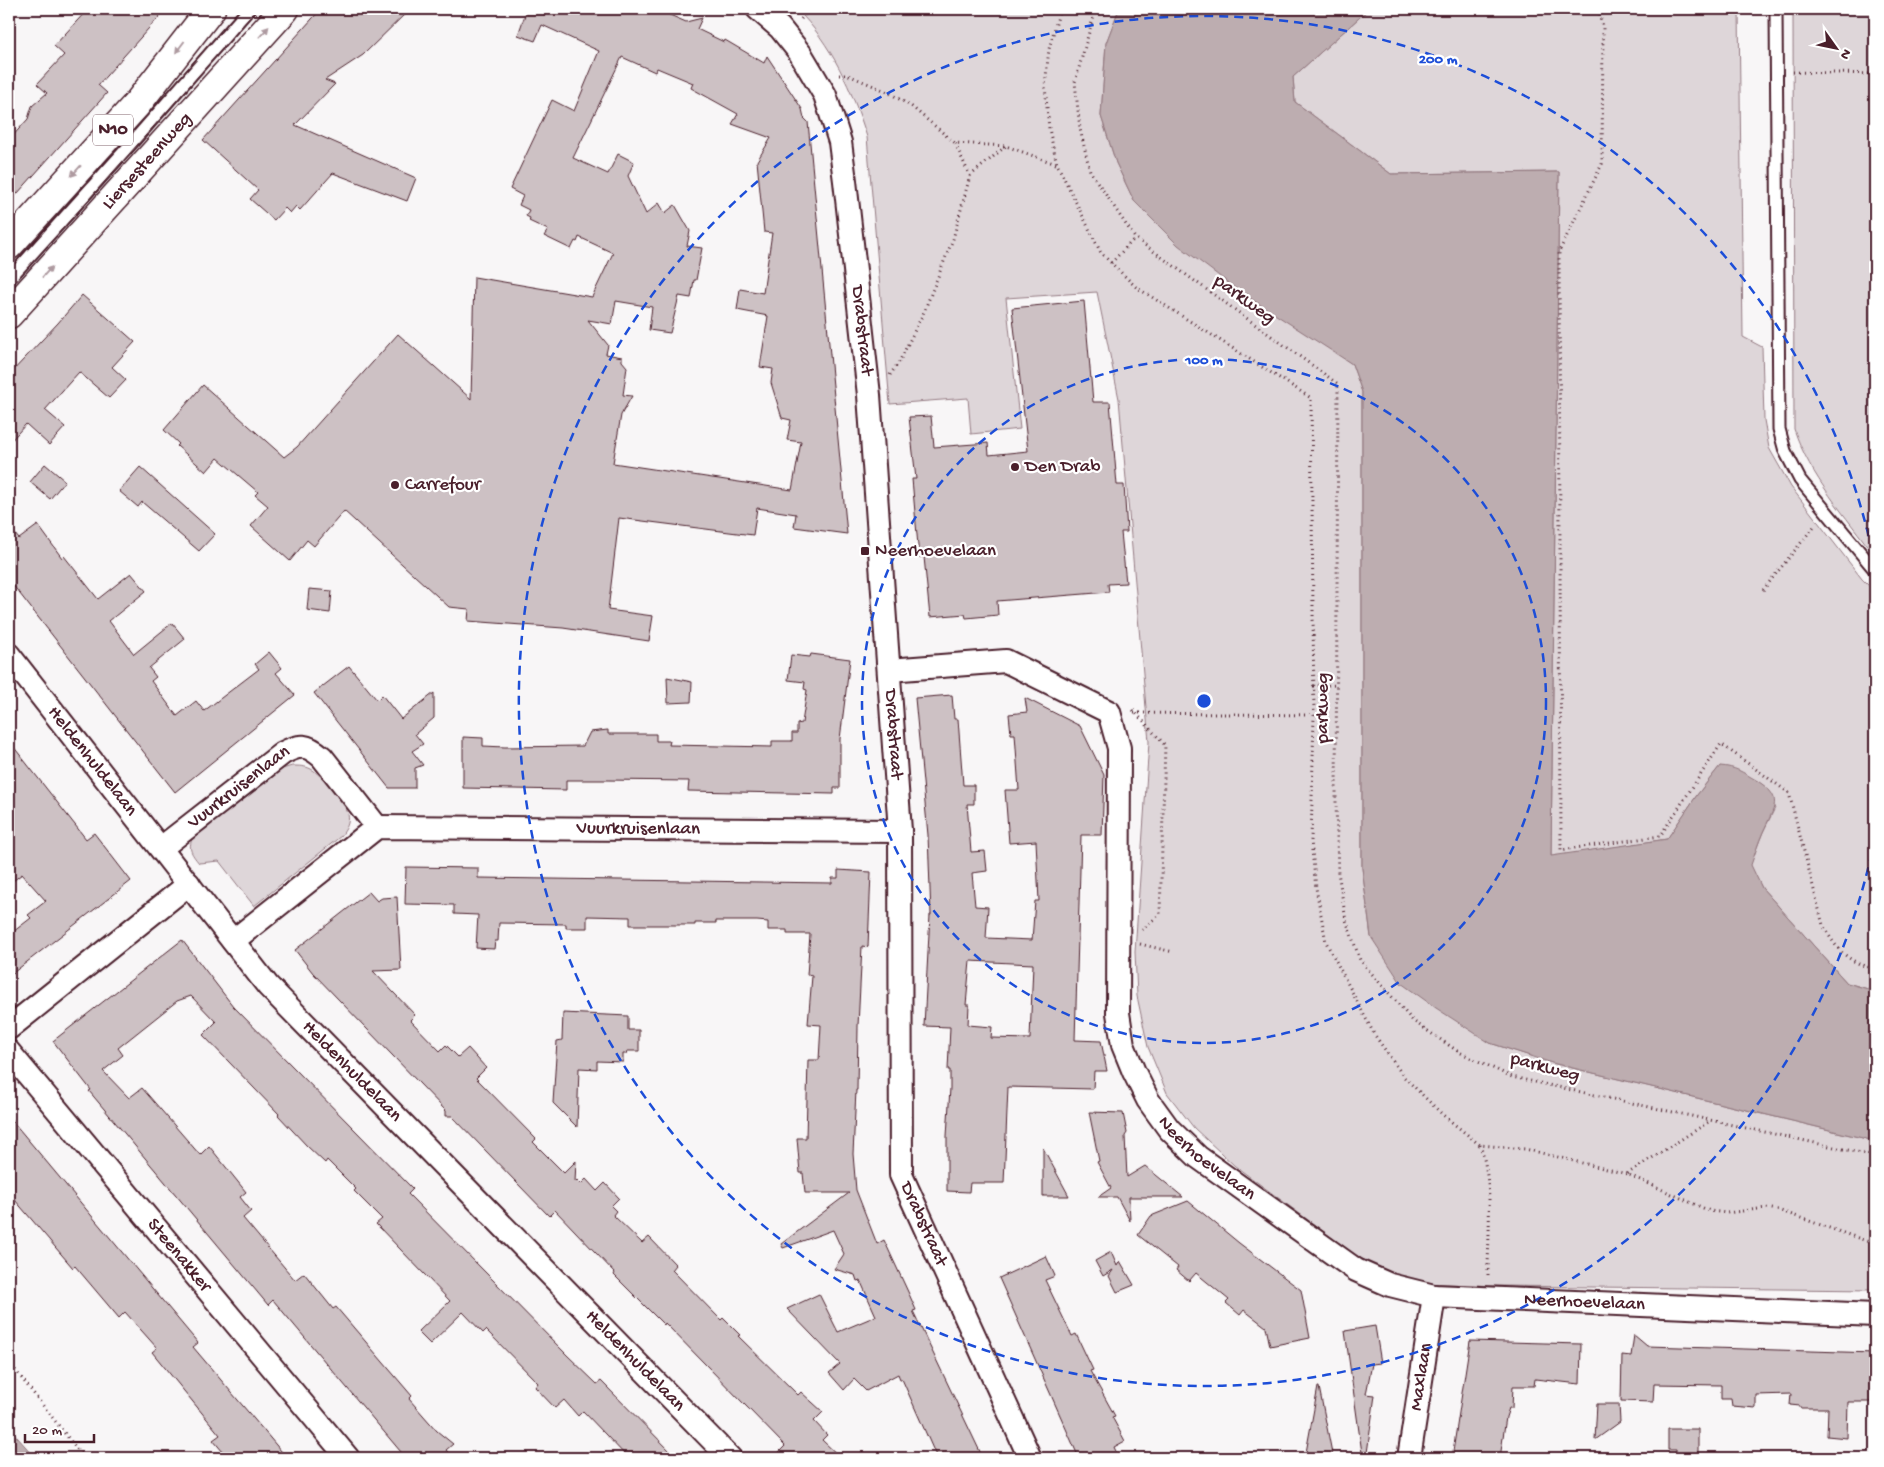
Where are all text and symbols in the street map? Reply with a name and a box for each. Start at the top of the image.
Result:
north arrow [1812,22,1862,72]
one-way arrow [258,27,270,39]
one-way arrow [175,40,186,53]
text: N [1835,45,1854,62]
text: 200 m [1419,51,1458,69]
street label: Liersesteenweg [97,108,197,215]
road number: N10 [93,114,133,146]
one-way arrow [70,165,82,177]
one-way arrow [41,266,53,278]
street label: parkweg [1208,269,1279,330]
street label: Drabstraat [845,282,878,379]
text: 100 m [1184,352,1223,370]
place label: Den Drab [1023,456,1100,479]
marker: Den Drab [1009,461,1021,473]
place label: Carrefour [405,474,483,497]
marker: Carrefour [389,479,401,491]
place label: Neerhoevelaan [875,540,996,563]
marker: Neerhoevelaan [859,545,871,557]
street label: parkweg [1312,673,1335,744]
street label: Drabstraat [878,686,908,782]
centre of rings [1195,692,1213,710]
street label: Heldenhuldelaan [42,702,142,821]
street label: Vuurkruisenlaan [182,740,294,835]
street label: Vuurkruisenlaan [575,817,700,841]
street label: Heldenhuldelaan [297,1016,407,1127]
street label: parkweg [1507,1048,1582,1088]
street label: Neerhoevelaan [1152,1112,1260,1206]
street label: Drabstraat [893,1176,953,1272]
street label: Steenakker [141,1214,218,1299]
street label: Neerhoevelaan [1523,1288,1646,1317]
street label: Heldenhuldelaan [580,1305,690,1417]
street label: Maxlaan [1405,1342,1438,1412]
scale bar [25,1412,94,1444]
text: 20 m [32,1422,62,1440]

